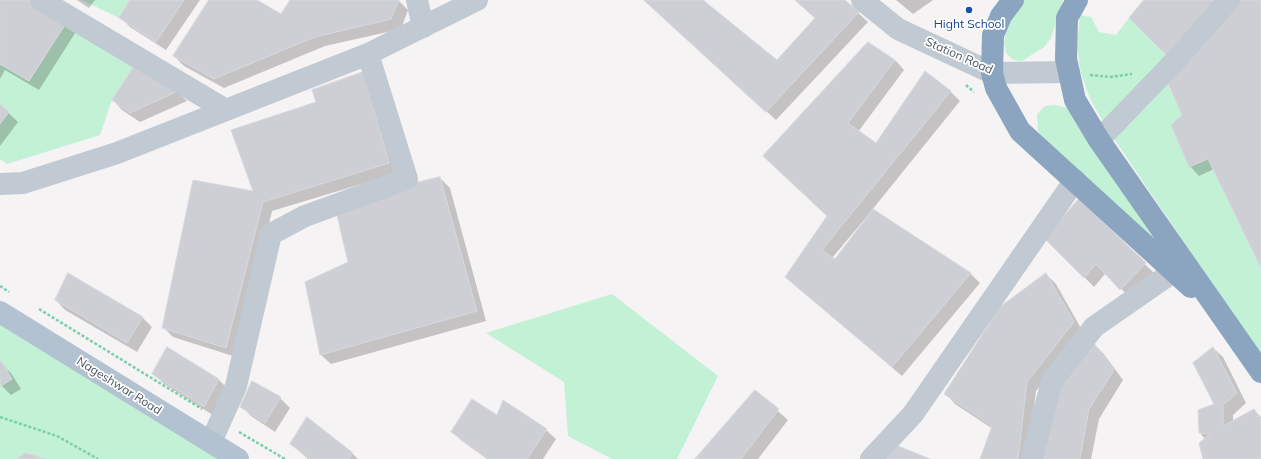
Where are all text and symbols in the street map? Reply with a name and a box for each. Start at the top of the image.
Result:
marker: Hight School [964,5,974,15]
place label: Hight School [934,17,1004,31]
street label: Station Road [923,35,995,77]
street label: Nageshwar Road [74,354,164,418]

